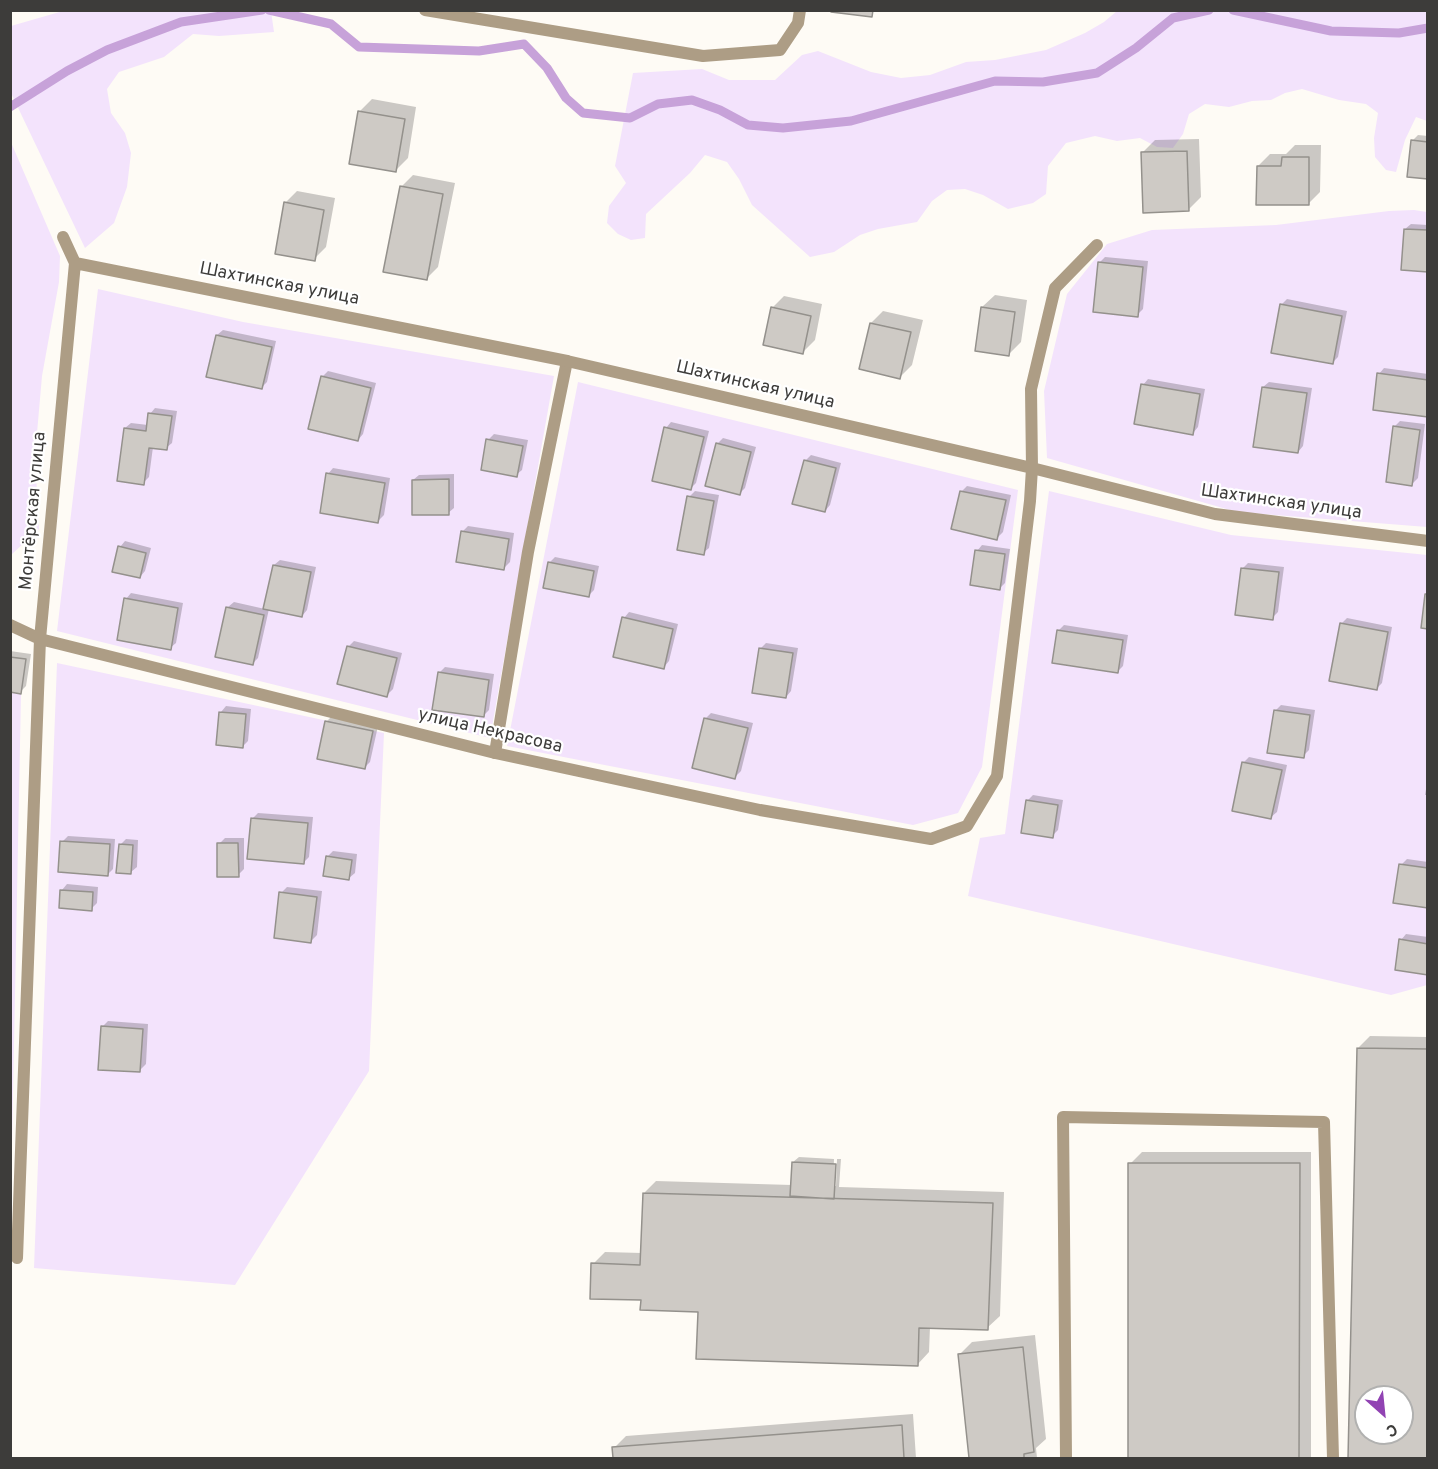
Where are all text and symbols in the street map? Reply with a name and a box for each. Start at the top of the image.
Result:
street label: Шахтинская улица [197,259,361,311]
street label: Шахтинская улица [674,357,836,415]
street label: Монтёрская улица [16,431,52,591]
street label: Шахтинская улица [1199,481,1363,525]
street label: улица Некрасова [416,705,564,759]
north arrow [1354,1385,1414,1445]
text: С [1382,1418,1400,1440]

